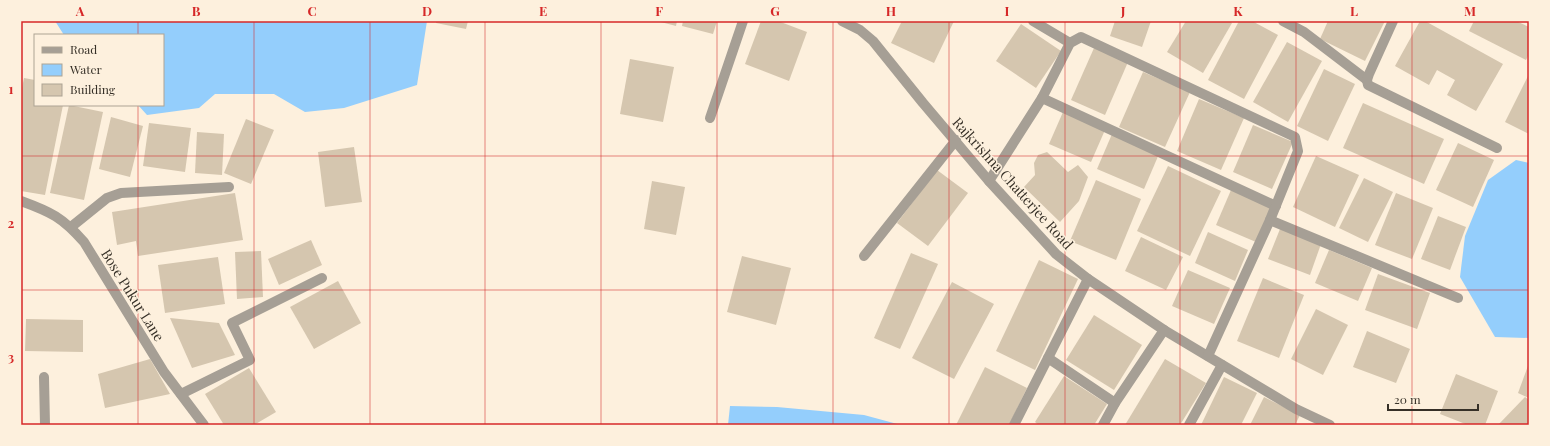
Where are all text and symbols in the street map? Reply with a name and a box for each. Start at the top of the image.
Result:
text: A [75,2,85,19]
text: B [192,2,201,19]
text: C [307,2,317,19]
text: D [422,2,432,19]
text: E [539,2,547,19]
text: F [655,2,663,19]
text: G [770,2,780,19]
text: H [886,2,896,19]
text: I [1005,2,1010,19]
text: J [1120,2,1126,19]
text: K [1233,2,1243,19]
text: L [1350,2,1358,19]
text: M [1464,2,1476,19]
legend [34,34,164,106]
text: Road [70,41,97,57]
text: Water [69,61,103,77]
text: 1 [9,80,14,97]
text: Building [70,81,116,97]
street label: Rajkrishna Chatterjee Road [948,113,1078,253]
text: 2 [8,214,15,231]
street label: Bose Pukur Lane [97,245,169,345]
text: 3 [8,348,14,365]
scale bar [1388,386,1478,412]
text: 20 m [1394,391,1421,407]

